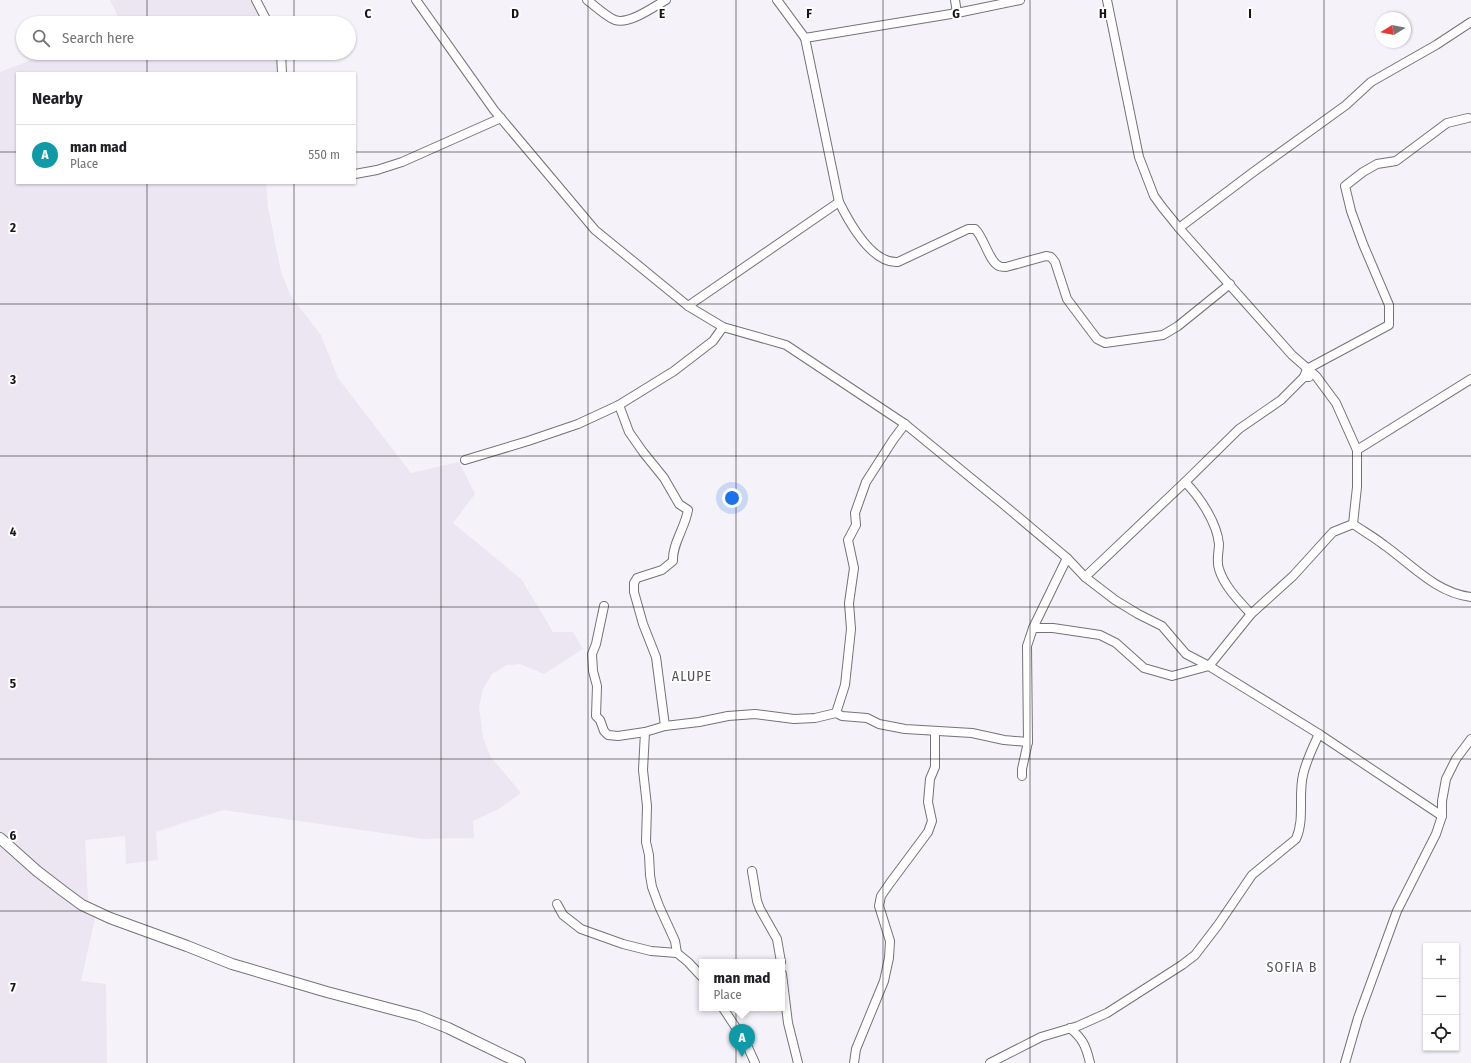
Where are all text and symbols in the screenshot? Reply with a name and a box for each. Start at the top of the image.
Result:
text: C [365,6,372,21]
text: D [511,6,519,21]
text: E [659,6,665,21]
text: F [806,6,812,21]
text: G [952,6,960,21]
text: H [1099,6,1107,21]
text: I [1248,6,1252,21]
north arrow [1375,12,1411,48]
search box [16,16,356,60]
icon: search [30,27,52,49]
text: Search here [62,29,134,47]
text: Nearby [32,88,83,109]
text: man mad [70,138,127,156]
text: A [41,147,49,162]
text: 550 m [308,147,340,162]
text: Place [70,156,98,171]
text: 2 [9,220,16,235]
text: 3 [9,372,16,387]
your location [722,488,742,508]
text: 4 [10,524,17,539]
district label: ALUPE [672,668,712,685]
text: 5 [10,676,16,691]
text: 6 [10,828,17,843]
map controls [1423,943,1459,1051]
button: + [1423,943,1459,979]
popup [699,959,785,1011]
district label: SOFIA B [1267,959,1317,976]
text: man mad [714,969,770,987]
button: − [1423,979,1459,1015]
text: 7 [10,980,16,995]
text: Place [714,987,742,1002]
button: locate [1423,1015,1459,1051]
pin: A [729,1024,755,1057]

